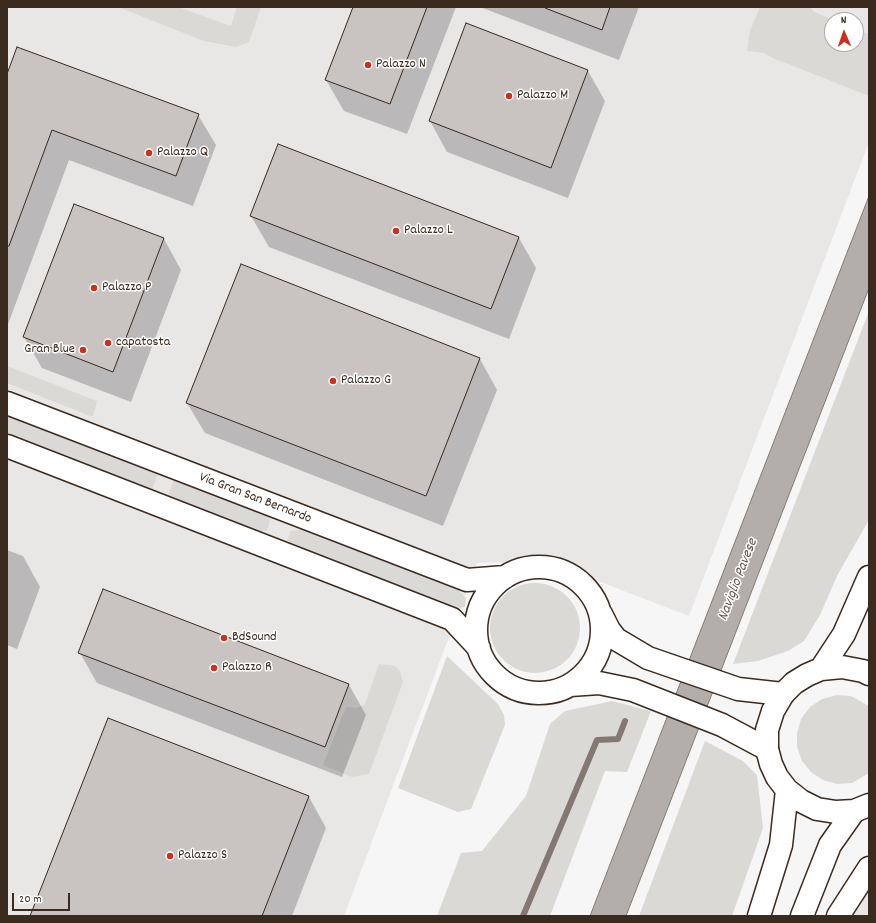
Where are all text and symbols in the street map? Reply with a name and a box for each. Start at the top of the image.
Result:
north arrow [824,12,864,52]
text: N [841,13,847,29]
place label: Palazzo N [376,57,426,73]
marker: Palazzo N [363,60,373,70]
place label: Palazzo M [517,88,568,104]
marker: Palazzo M [504,91,514,101]
place label: Palazzo Q [157,145,208,161]
marker: Palazzo Q [144,148,154,158]
place label: Palazzo L [404,223,453,239]
marker: Palazzo L [391,226,401,236]
place label: Palazzo P [102,280,151,296]
marker: Palazzo P [89,283,99,293]
place label: capatosta [116,335,170,351]
marker: capatosta [103,338,113,348]
place label: Gran Blue [24,342,75,358]
marker: Gran Blue [78,345,88,355]
place label: Palazzo G [341,373,391,389]
marker: Palazzo G [328,376,338,386]
street label: Via Gran San Bernardo [196,470,314,528]
water label: Naviglio Pavese [715,537,763,623]
place label: BdSound [232,630,277,646]
marker: BdSound [219,633,229,643]
place label: Palazzo R [222,660,272,676]
marker: Palazzo R [209,663,219,673]
place label: Palazzo S [178,848,227,864]
marker: Palazzo S [165,851,175,861]
scale bar [14,885,72,911]
text: 20 m [19,891,42,908]

